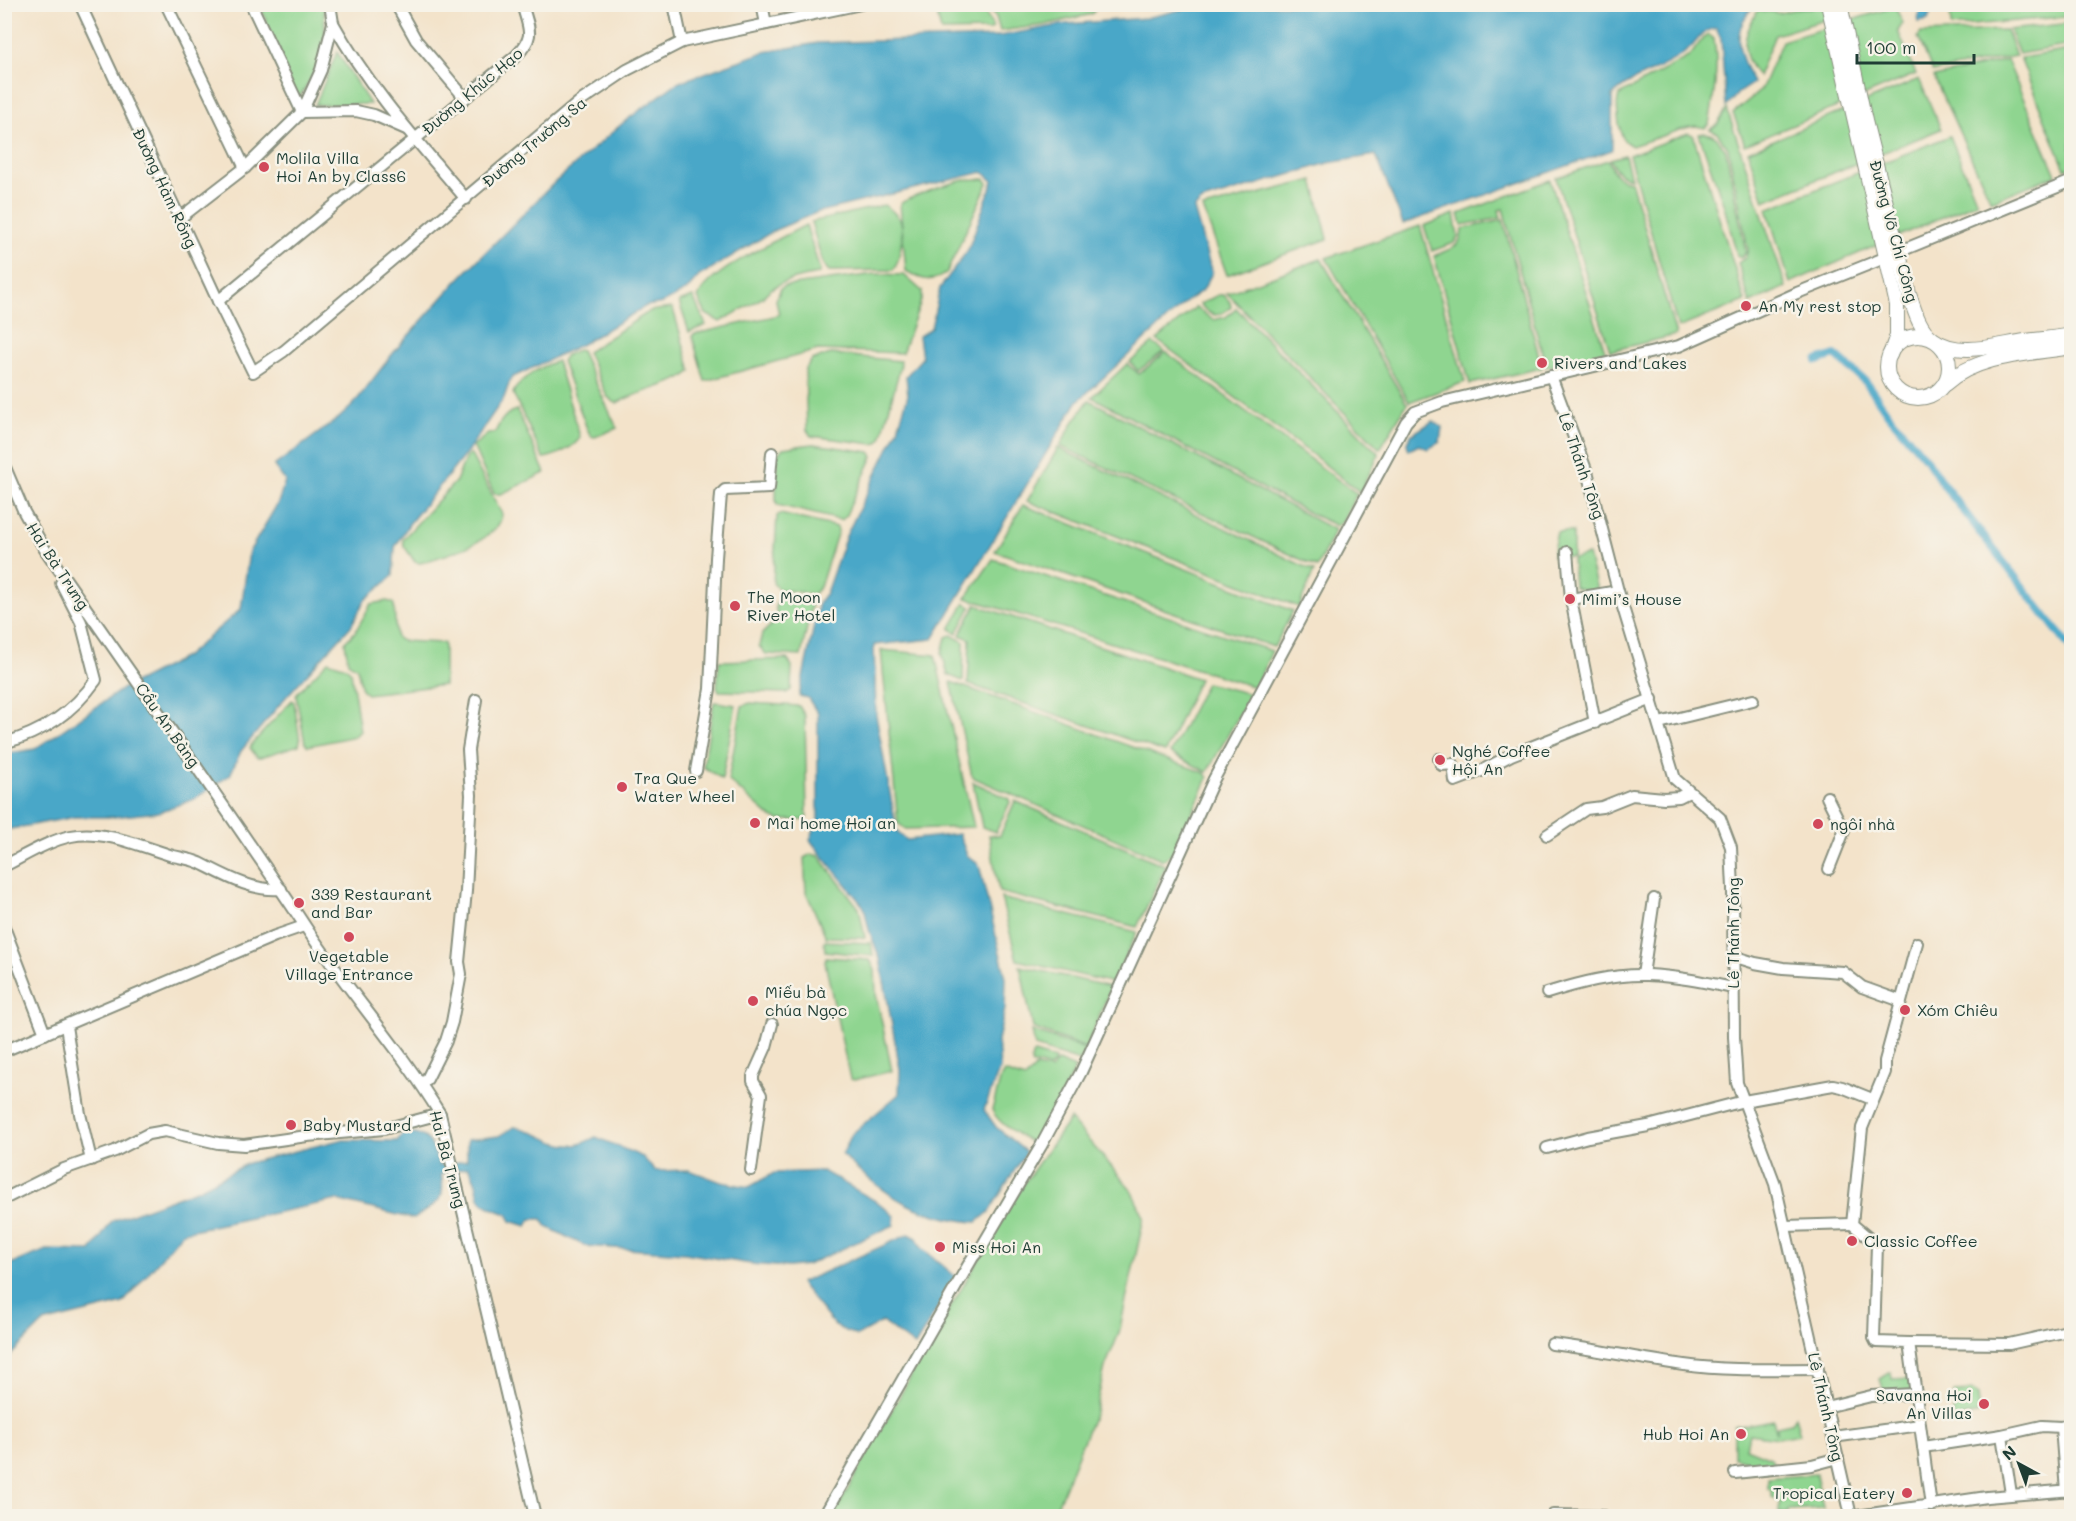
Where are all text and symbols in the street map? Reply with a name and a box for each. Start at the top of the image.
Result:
scale bar [1857,27,1974,65]
text: 100 m [1866,35,1916,59]
street label: Đường Khúc Hạo [417,42,527,139]
street label: Đường Trường Sa [477,92,590,192]
street label: Đường Hàm Rồng [128,124,202,251]
place label: Molila Villa Hoi An by Class6 [276,147,406,186]
street label: Đường Võ Chí Công [1865,157,1924,304]
marker: Molila Villa Hoi An by Class6 [257,160,271,174]
place label: An My rest stop [1758,295,1881,316]
marker: An My rest stop [1739,299,1753,313]
place label: Rivers and Lakes [1554,352,1687,373]
marker: Rivers and Lakes [1535,356,1549,370]
street label: Lê Thánh Tông [1554,410,1610,522]
street label: Hai Bà Trưng [22,518,95,613]
place label: The Moon River Hotel [747,586,836,625]
place label: Mimi’s House [1582,588,1682,609]
marker: Mimi’s House [1563,592,1577,606]
marker: The Moon River Hotel [728,599,742,613]
street label: Cầu An Bàng [132,678,205,771]
place label: Nghé Coffee Hội An [1452,740,1550,779]
marker: Nghé Coffee Hội An [1433,753,1447,767]
place label: Tra Que Water Wheel [634,767,735,806]
marker: Tra Que Water Wheel [615,780,629,794]
place label: Mai home Hoi an [767,812,896,833]
place label: ngôi nhà [1830,813,1896,834]
marker: Mai home Hoi an [748,816,762,830]
marker: ngôi nhà [1811,817,1825,831]
street label: Lê Thánh Tông [1722,878,1743,988]
place label: 339 Restaurant and Bar [311,883,432,922]
marker: 339 Restaurant and Bar [292,896,306,910]
marker: Vegetable Village Entrance [342,930,356,944]
place label: Vegetable Village Entrance [285,945,413,984]
place label: Miếu bà chúa Ngọc [765,981,847,1020]
marker: Miếu bà chúa Ngọc [746,994,760,1008]
place label: Xóm Chiêu [1917,999,1998,1020]
marker: Xóm Chiêu [1898,1003,1912,1017]
street label: Hai Bà Trưng [425,1108,472,1210]
place label: Baby Mustard [303,1114,411,1135]
marker: Baby Mustard [284,1118,298,1132]
place label: Classic Coffee [1864,1230,1978,1251]
marker: Classic Coffee [1845,1234,1859,1248]
place label: Miss Hoi An [952,1236,1041,1257]
marker: Miss Hoi An [933,1240,947,1254]
street label: Lê Thánh Tông [1804,1350,1849,1463]
place label: Savanna Hoi An Villas [1876,1384,1972,1423]
marker: Savanna Hoi An Villas [1977,1397,1991,1411]
place label: Hub Hoi An [1643,1423,1729,1444]
marker: Hub Hoi An [1734,1427,1748,1441]
north arrow [1989,1434,2049,1494]
text: N [1997,1440,2020,1464]
place label: Tropical Eatery [1773,1482,1895,1503]
marker: Tropical Eatery [1900,1486,1914,1500]

